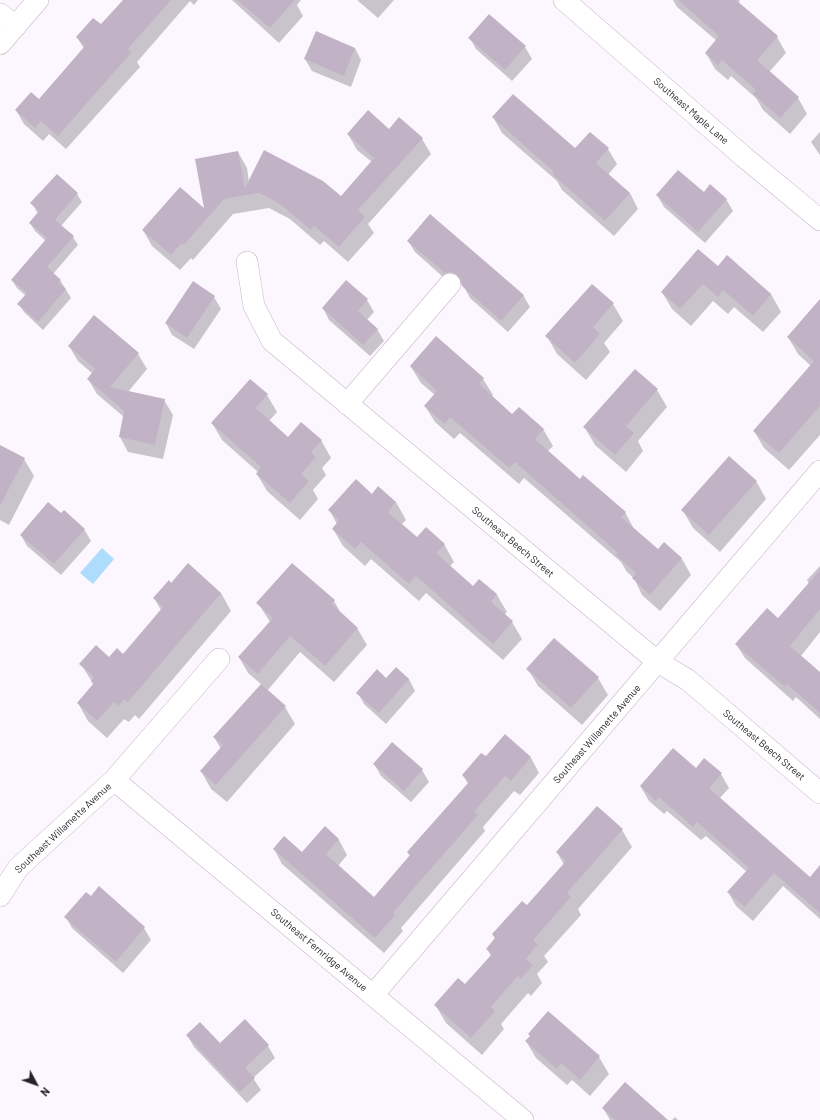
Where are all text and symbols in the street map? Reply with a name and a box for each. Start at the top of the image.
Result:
street label: Southeast Maple Lane [651,75,731,147]
street label: Southeast Beech Street [470,504,556,580]
street label: Southeast Willamette Avenue [551,682,643,786]
street label: Southeast Beech Street [721,707,807,783]
street label: Southeast Willamette Avenue [12,780,114,876]
street label: Southeast Fernridge Avenue [268,906,370,994]
north arrow [16,1064,56,1104]
text: N [38,1085,53,1099]

